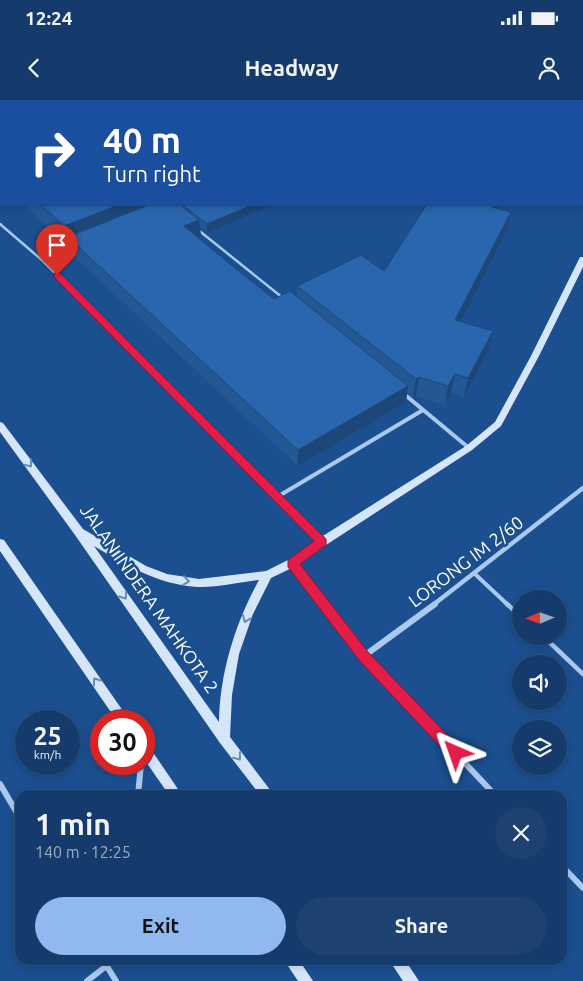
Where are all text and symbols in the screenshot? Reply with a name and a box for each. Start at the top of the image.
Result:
text: 12:24 [25,7,73,29]
icon: back [20,54,48,82]
icon: person [535,54,563,82]
text: Headway [244,55,339,80]
icon: right [20,120,85,185]
text: 40 m [103,120,181,160]
text: Turn right [103,161,201,186]
pin [36,224,78,275]
icon: arrive [43,231,71,259]
one-way arrow [23,458,32,468]
street label: JALAN INDERA MAHKOTA 2 [77,500,223,697]
street label: LORONG IM 2/60 [404,512,527,611]
one-way arrow [182,575,190,585]
one-way arrow [118,590,127,600]
north arrow [512,590,568,645]
map controls [512,590,567,775]
one-way arrow [242,614,252,623]
button: sound [512,655,567,710]
one-way arrow [93,677,102,687]
speed limit sign: 30 [90,710,155,775]
button: layers [512,720,567,775]
text: 25 [33,722,62,750]
position arrow [429,726,481,778]
text: km/h [34,748,61,761]
one-way arrow [233,751,241,760]
text: 1 min [35,807,111,841]
button: close [495,807,547,859]
text: 140 m · 12:25 [35,843,131,861]
button: Exit [35,897,286,955]
button: Share [296,897,547,955]

